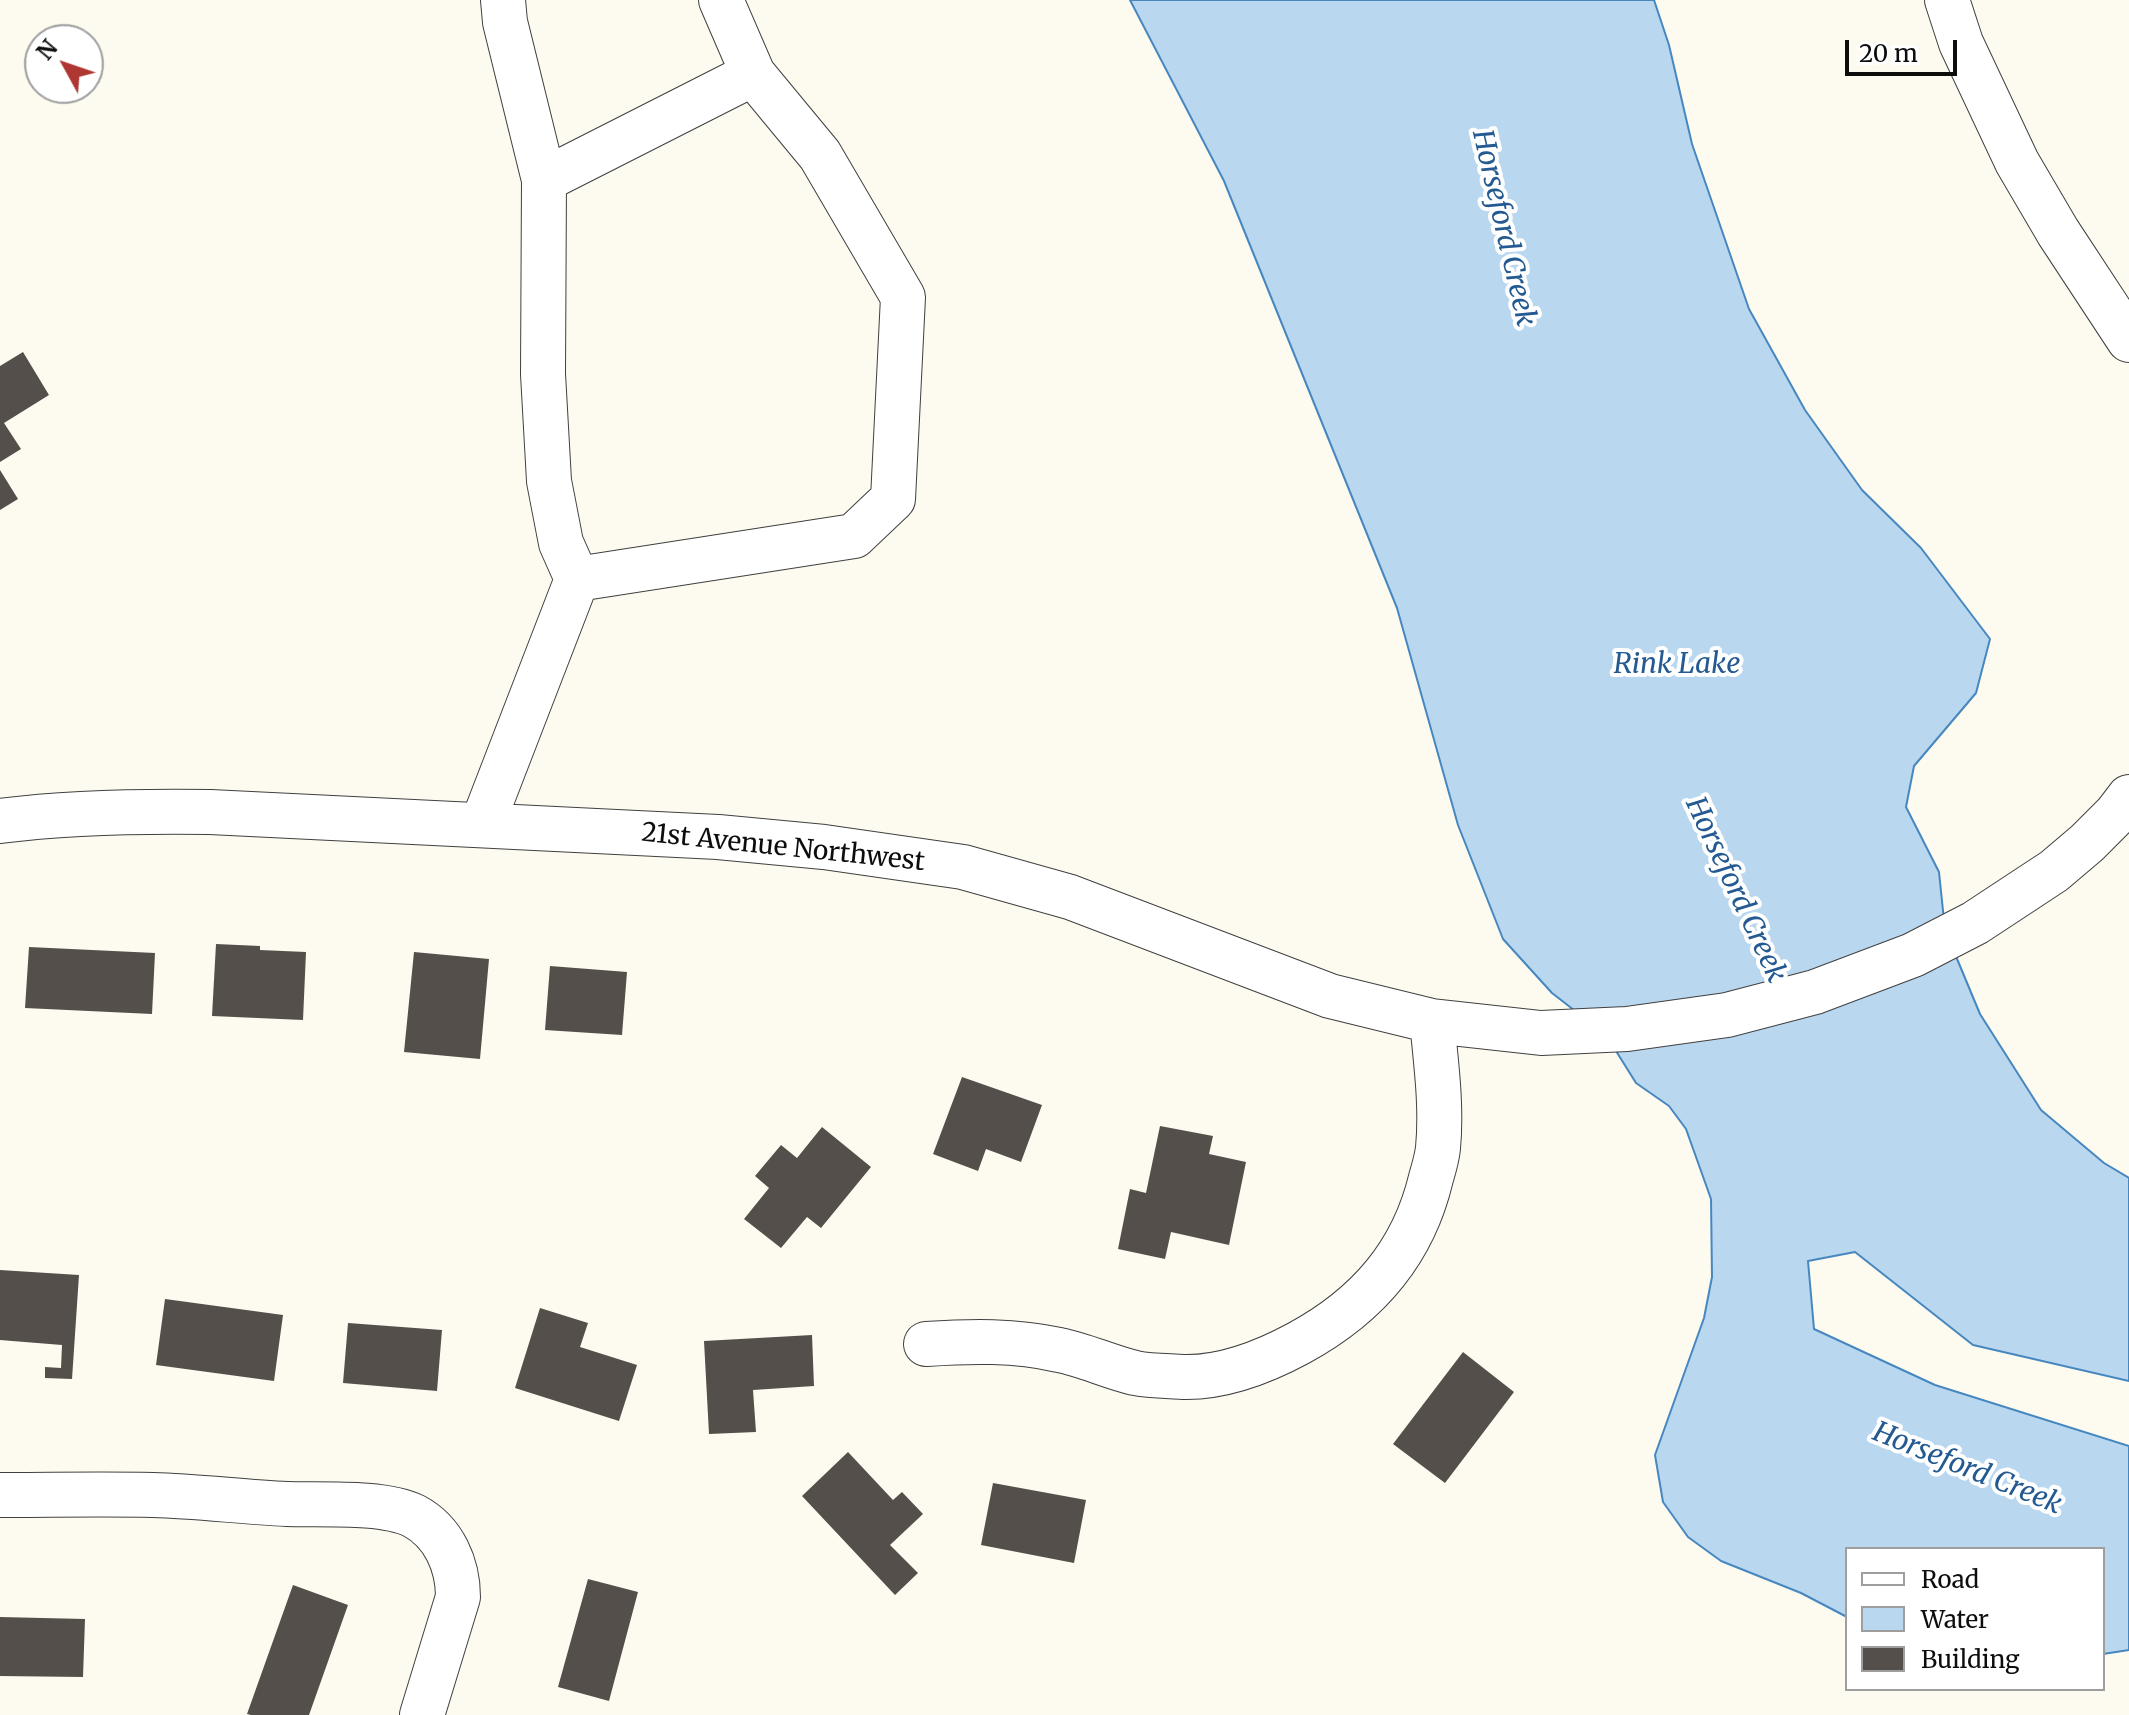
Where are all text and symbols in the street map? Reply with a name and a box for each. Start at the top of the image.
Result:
north arrow [24,24,104,104]
scale bar [1849,24,1961,74]
text: N [31,34,63,66]
text: 20 m [1859,38,1918,69]
water label: Horseford Creek [1464,127,1542,329]
water label: Rink Lake [1614,648,1740,682]
water label: Horseford Creek [1677,792,1793,988]
street label: 21st Avenue Northwest [640,818,926,878]
water label: Horseford Creek [1868,1416,2066,1522]
legend [1845,1547,2105,1691]
text: Road [1921,1564,1979,1595]
text: Water [1921,1604,1989,1635]
text: Building [1921,1644,2020,1675]

